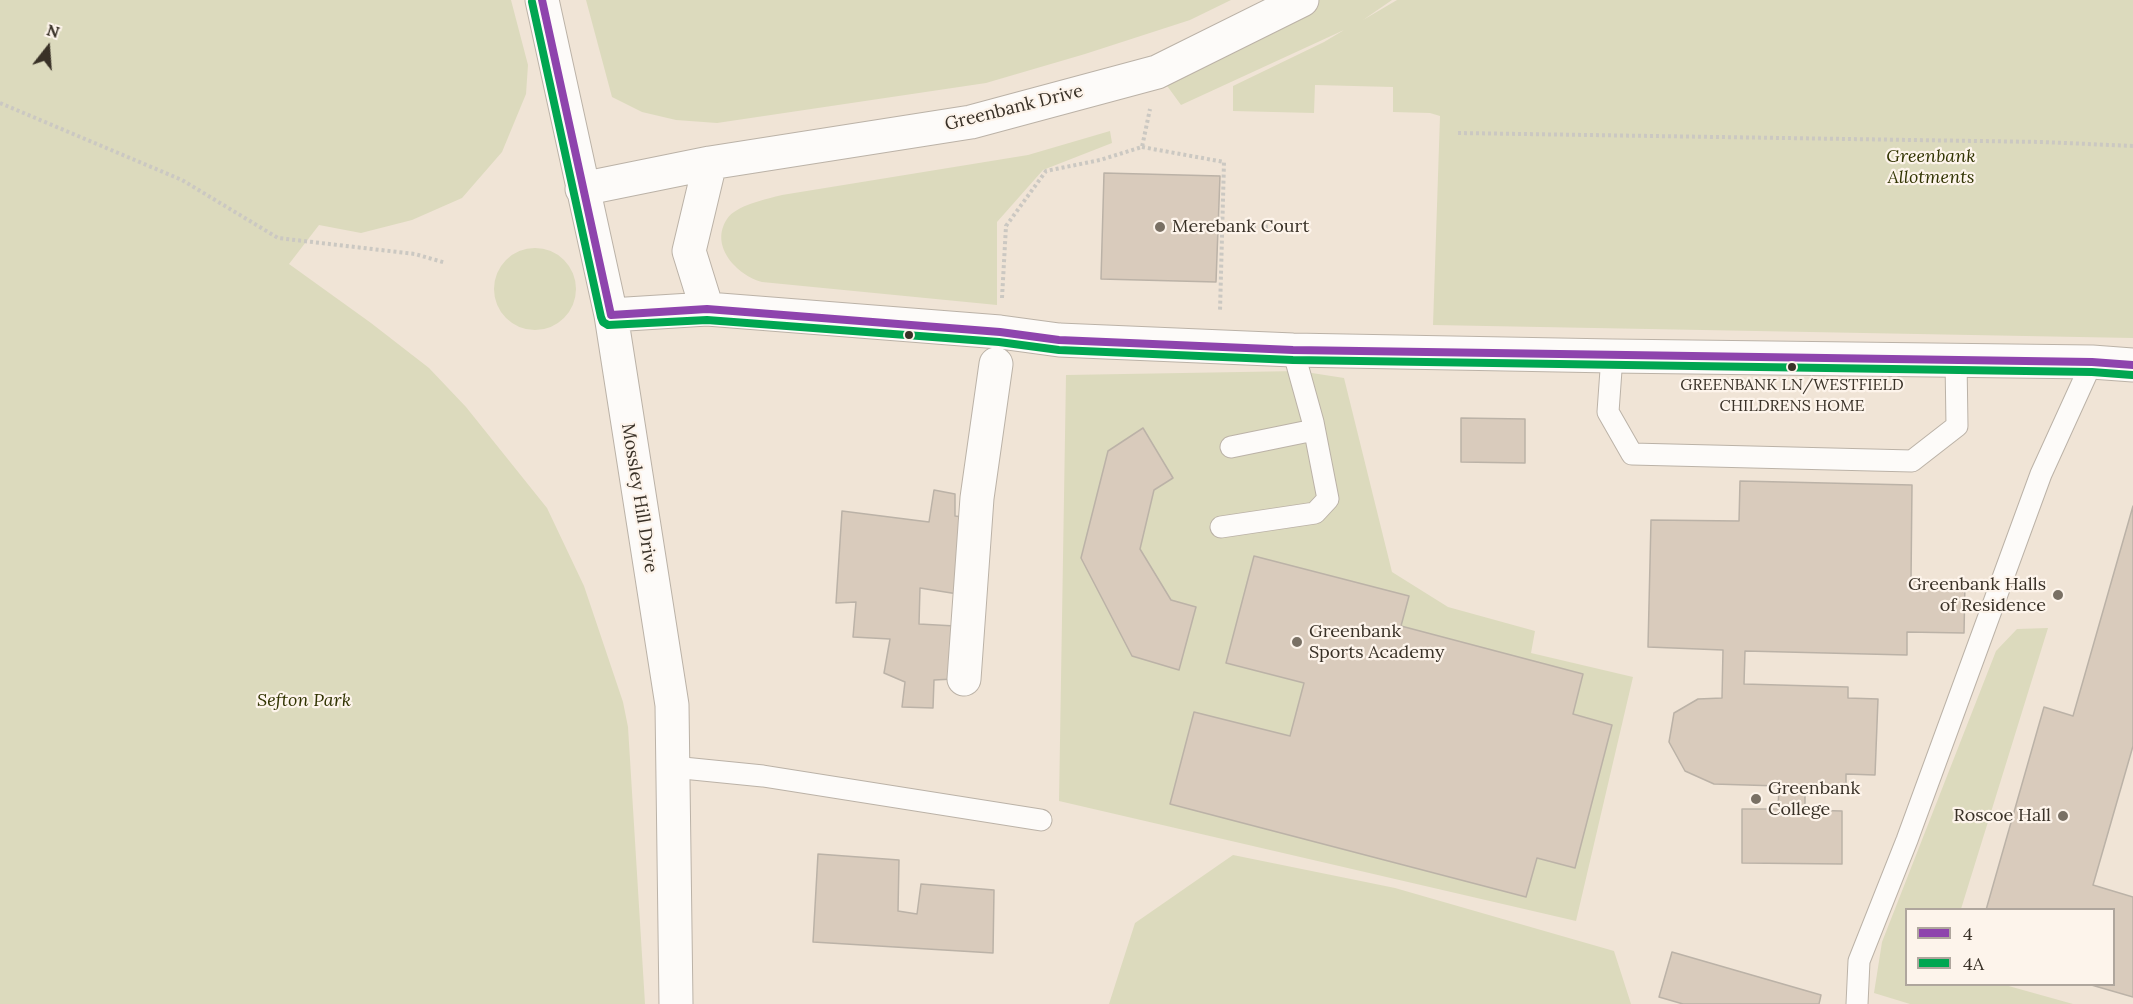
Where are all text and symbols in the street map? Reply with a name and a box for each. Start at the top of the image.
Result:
north arrow [18,18,78,78]
text: N [44,19,62,42]
street label: Greenbank Drive [943,80,1085,136]
park label: Greenbank Allotments [1886,146,1976,188]
place label: Merebank Court [1172,216,1309,238]
marker: Merebank Court [1153,220,1167,234]
unlabelled marker [903,329,915,341]
marker: GREENBANK LN/WESTFIELD CHILDRENS HOME [1786,361,1798,373]
place label: GREENBANK LN/WESTFIELD CHILDRENS HOME [1680,375,1904,413]
street label: Mossley Hill Drive [617,422,661,574]
place label: Greenbank Halls of Residence [1908,574,2046,616]
marker: Greenbank Halls of Residence [2051,588,2065,602]
place label: Greenbank Sports Academy [1309,621,1444,664]
marker: Greenbank Sports Academy [1290,635,1304,649]
park label: Sefton Park [257,690,351,712]
place label: Greenbank College [1768,778,1860,820]
marker: Greenbank College [1749,792,1763,806]
place label: Roscoe Hall [1953,805,2051,827]
marker: Roscoe Hall [2056,809,2070,823]
legend [1905,908,2115,986]
text: 4 [1963,922,1973,945]
text: 4A [1963,952,1984,975]

